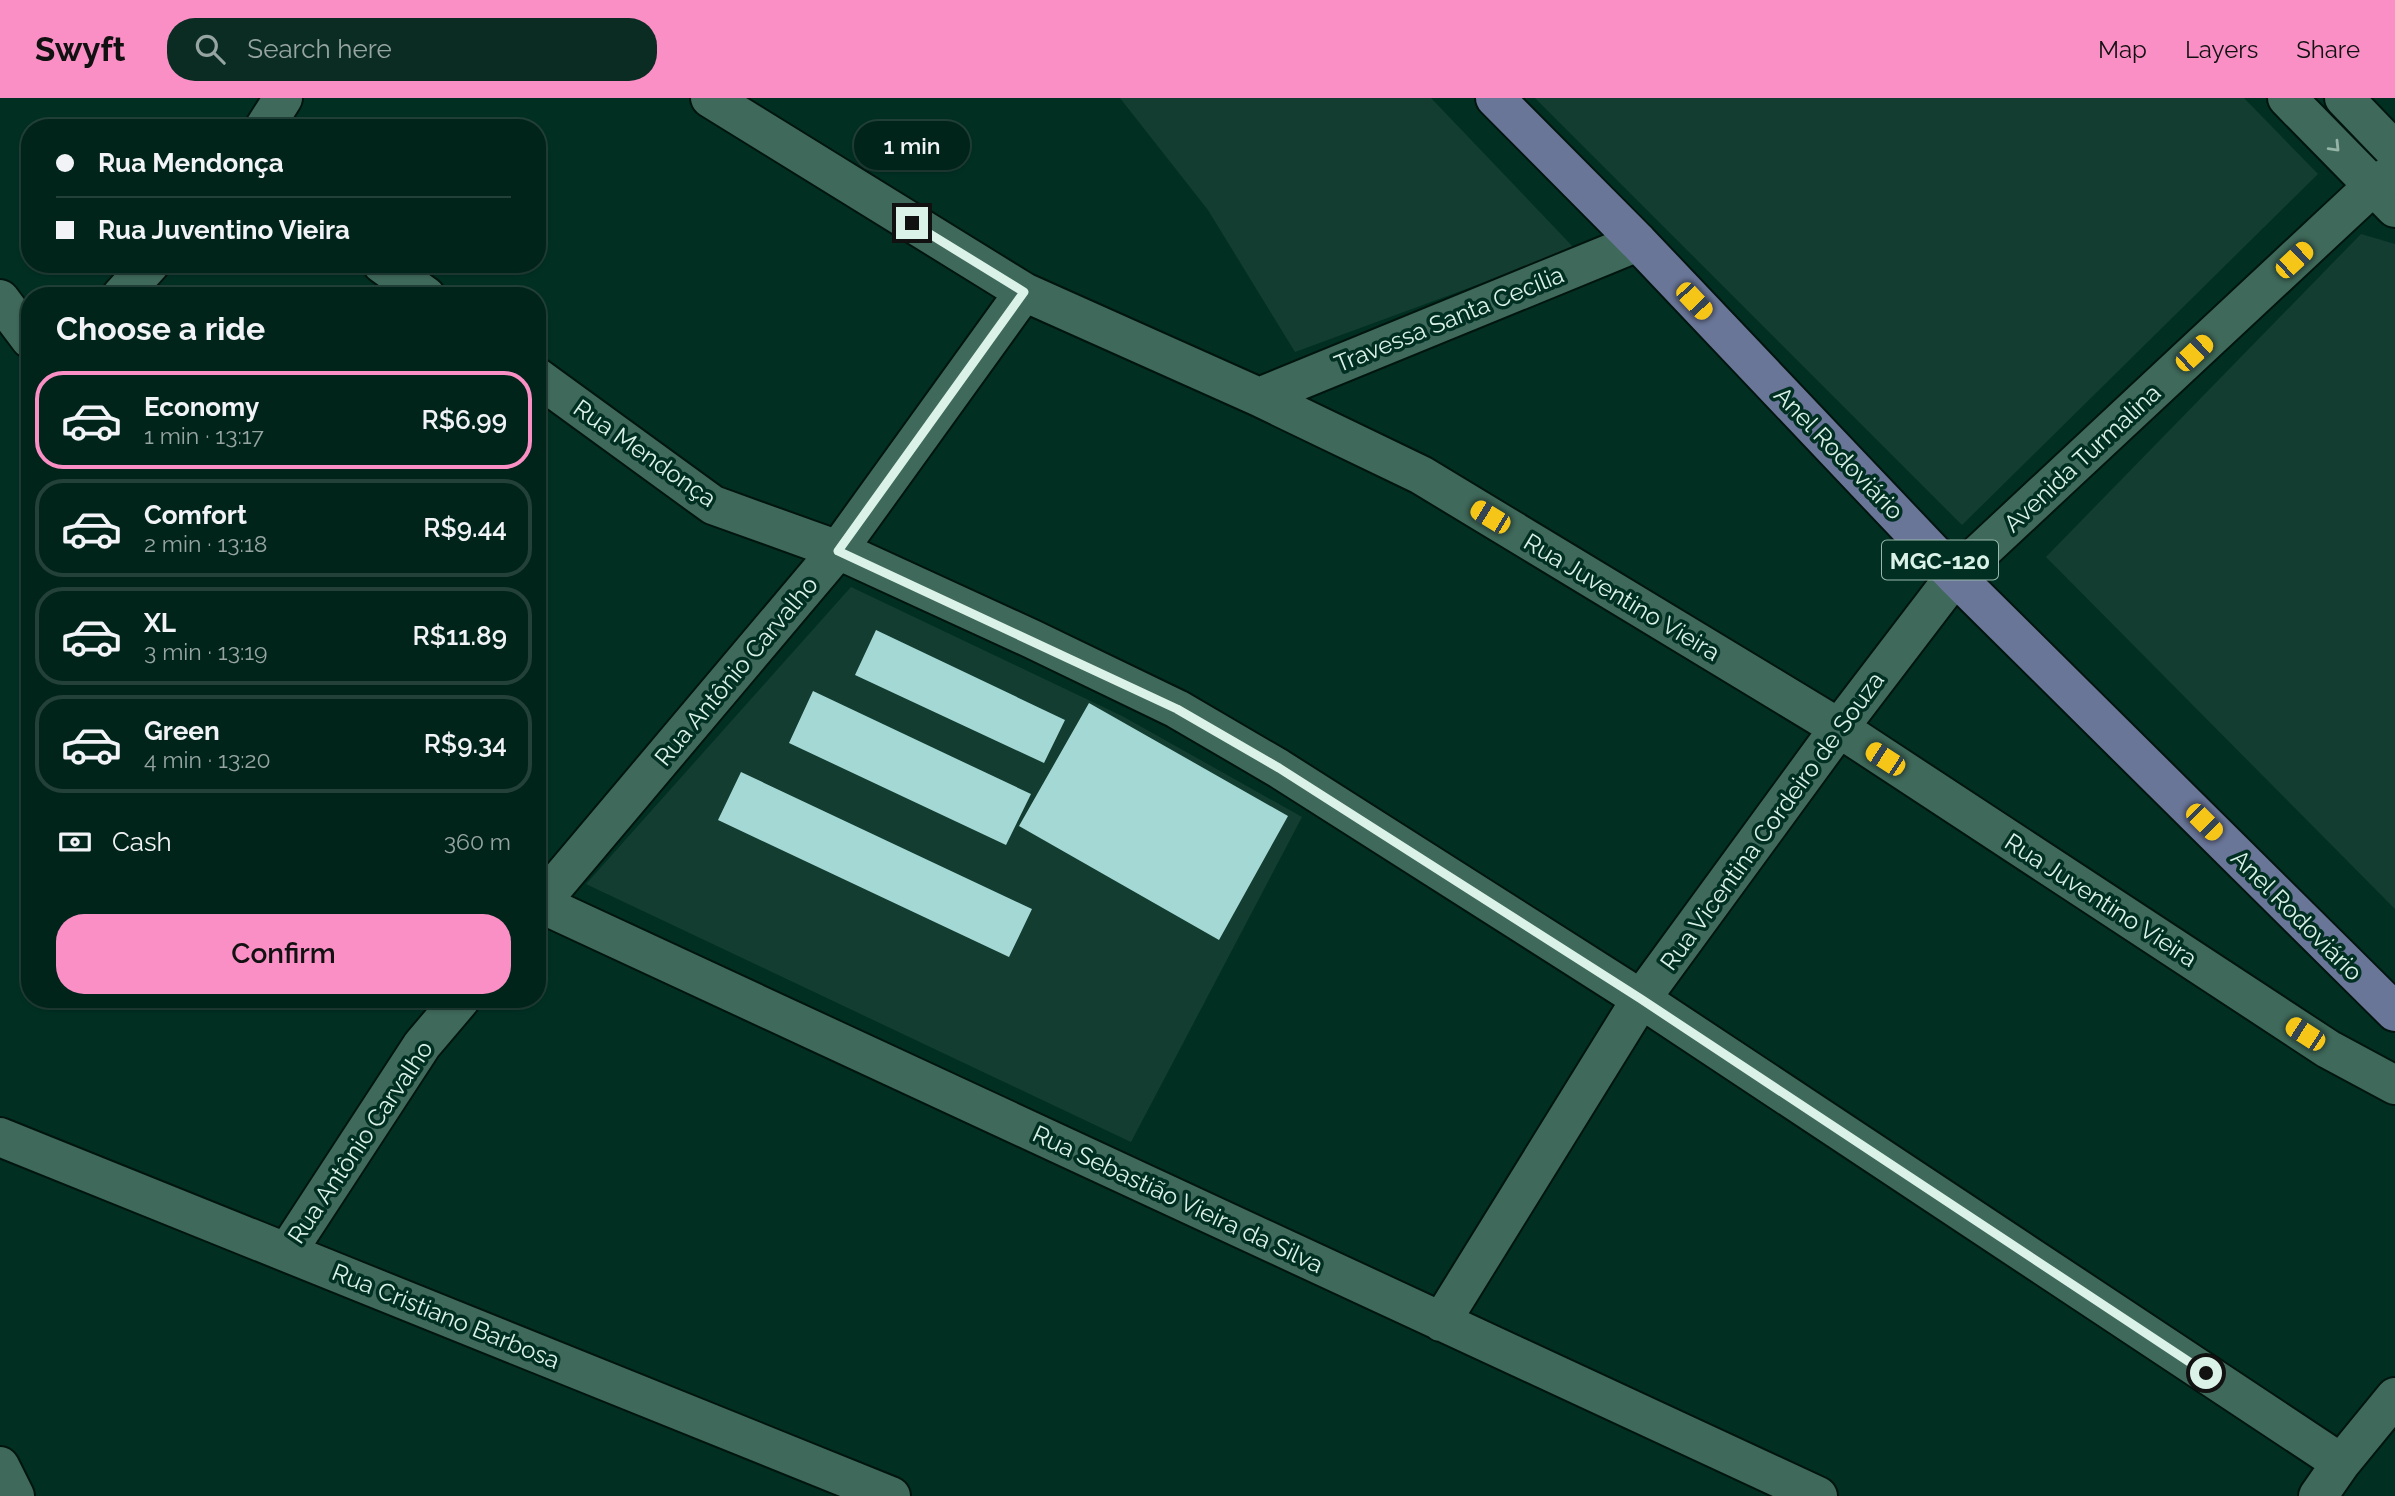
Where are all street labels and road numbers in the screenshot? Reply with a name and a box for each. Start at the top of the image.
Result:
street label: Travessa Santa Cecília [1330,260,1568,378]
street label: Avenida Turmalina [1998,378,2166,538]
street label: Anel Rodoviário [1768,380,1910,526]
street label: Rua Mendonça [568,393,722,513]
street label: Rua Juventino Vieira [1519,527,1725,667]
road number: MGC-120 [1882,540,1998,580]
street label: Rua Antônio Carvalho [648,570,824,772]
street label: Rua Vicentina Cordeiro de Souza [1654,666,1890,976]
street label: Rua Juventino Vieira [1999,827,2203,973]
street label: Anel Rodoviário [2225,843,2369,987]
street label: Rua Antônio Carvalho [281,1035,439,1249]
street label: Rua Sebastião Vieira da Silva [1028,1119,1328,1279]
street label: Rua Cristiano Barbosa [328,1257,564,1375]

